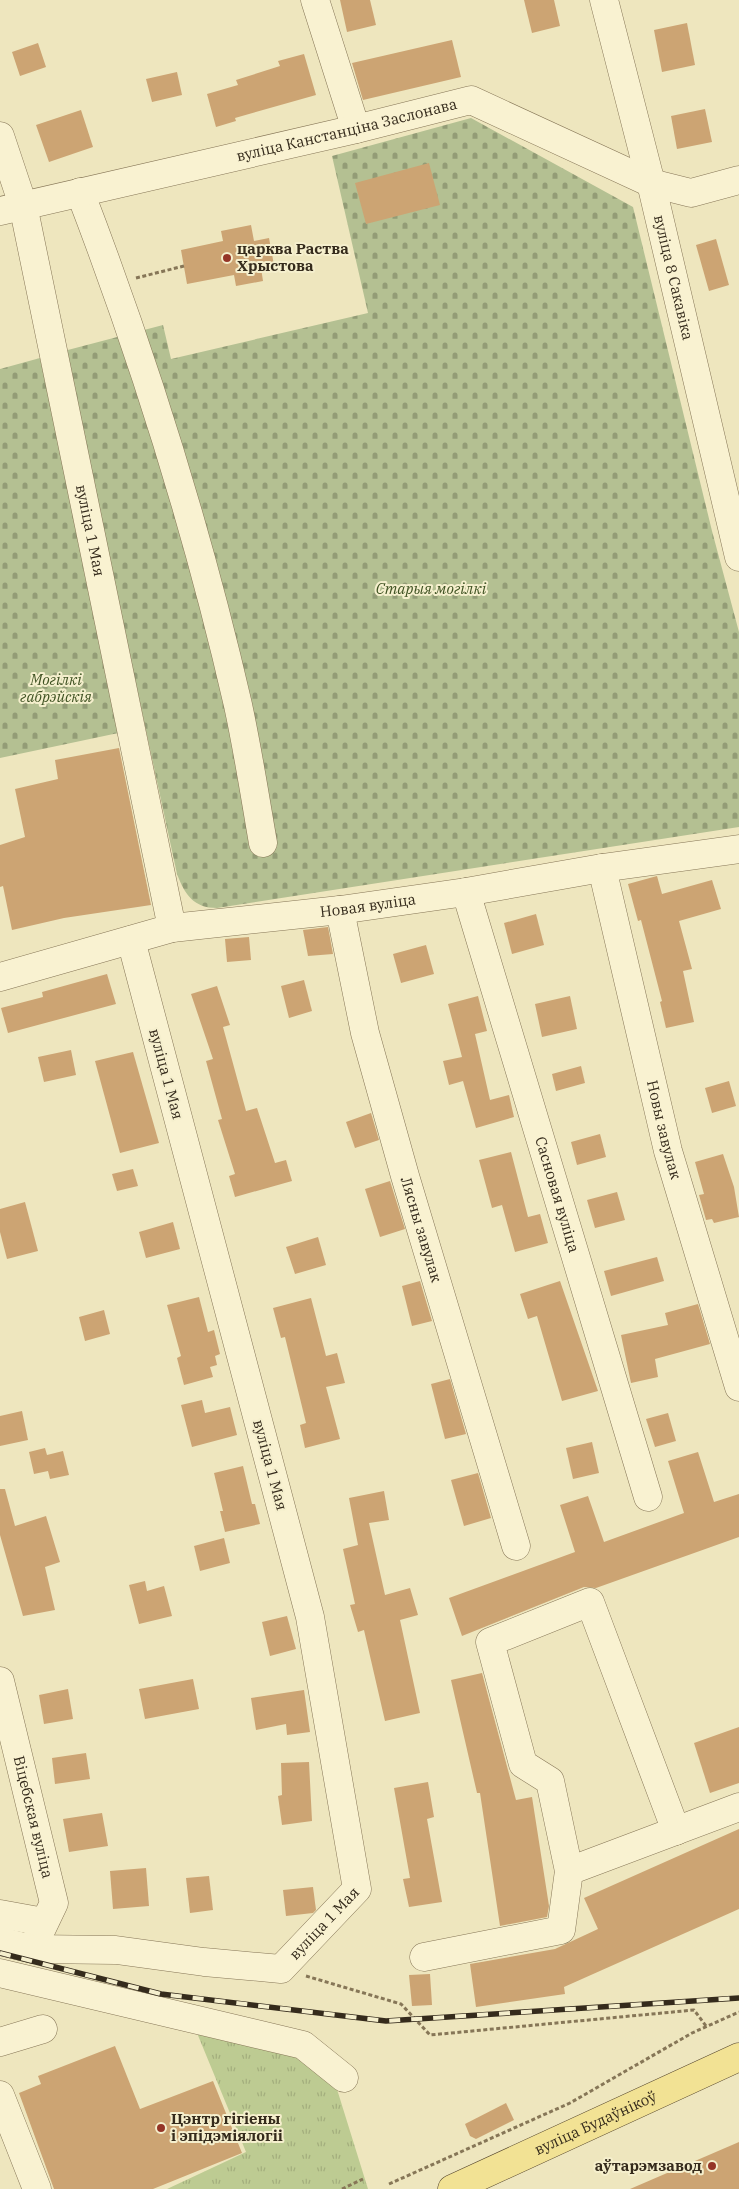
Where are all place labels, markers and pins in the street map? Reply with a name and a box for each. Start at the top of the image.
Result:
place label: царква Раства Хрыстова [237,239,349,275]
marker: царква Раства Хрыстова [221,252,233,264]
place label: Цэнтр гігіены і эпідэміялогіі [171,2109,283,2145]
marker: Цэнтр гігіены і эпідэміялогіі [155,2122,167,2134]
place label: аўтарэмзавод [595,2156,702,2175]
marker: аўтарэмзавод [706,2160,718,2172]

